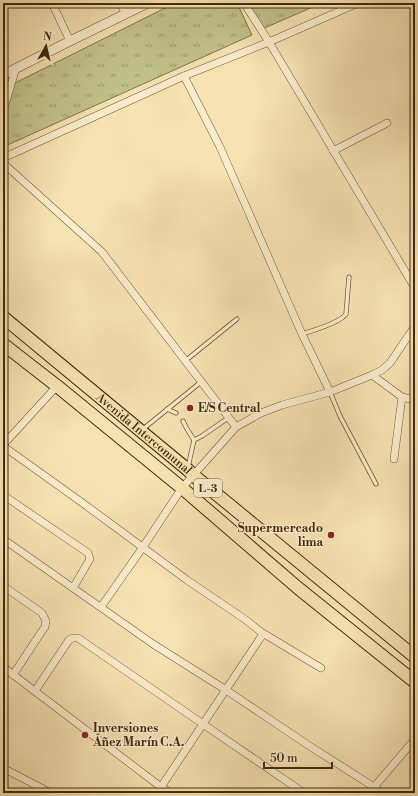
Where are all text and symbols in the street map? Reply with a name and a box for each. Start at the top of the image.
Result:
north arrow [26,26,66,66]
text: N [42,30,53,45]
street label: Avenida Intercomunal [92,389,195,478]
place label: E/S Central [198,401,260,416]
marker: E/S Central [185,403,195,413]
road number: L-3 [194,479,222,497]
place label: Supermercado lima [238,521,323,550]
marker: Supermercado lima [326,530,336,540]
place label: Inversiones Áñez Marín C.A. [92,721,184,750]
marker: Inversiones Áñez Marín C.A. [80,730,90,740]
scale bar [264,744,332,770]
text: 50 m [270,751,298,766]

